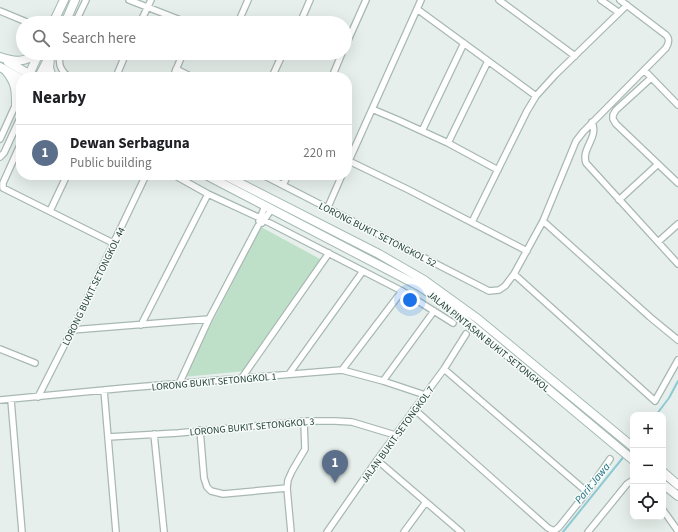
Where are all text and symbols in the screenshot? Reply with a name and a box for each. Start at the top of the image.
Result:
search box [16,16,352,60]
icon: search [30,27,52,49]
text: Search here [62,28,136,49]
text: Nearby [32,86,86,110]
text: Dewan Serbaguna [70,133,190,154]
text: 1 [42,144,48,162]
text: 220 m [303,144,336,162]
text: Public building [70,154,152,172]
street label: LORONG BUKIT SETONGKOL 52 [316,199,439,271]
street label: LORONG BUKIT SETONGKOL 44 [59,225,129,348]
street label: JALAN PINTASAN BUKIT SETONGKOL [424,288,553,396]
your location [400,290,420,310]
street label: LORONG BUKIT SETONGKOL 1 [151,370,277,394]
street label: JALAN BUKIT SETONGKOL 7 [358,383,438,486]
map controls [630,412,666,520]
button: + [630,412,666,448]
street label: LORONG BUKIT SETONGKOL 3 [189,415,315,439]
button: − [630,448,666,484]
pin: 1 [322,450,348,483]
water label: Parit Jawa [571,460,614,507]
button: locate [630,484,666,520]

